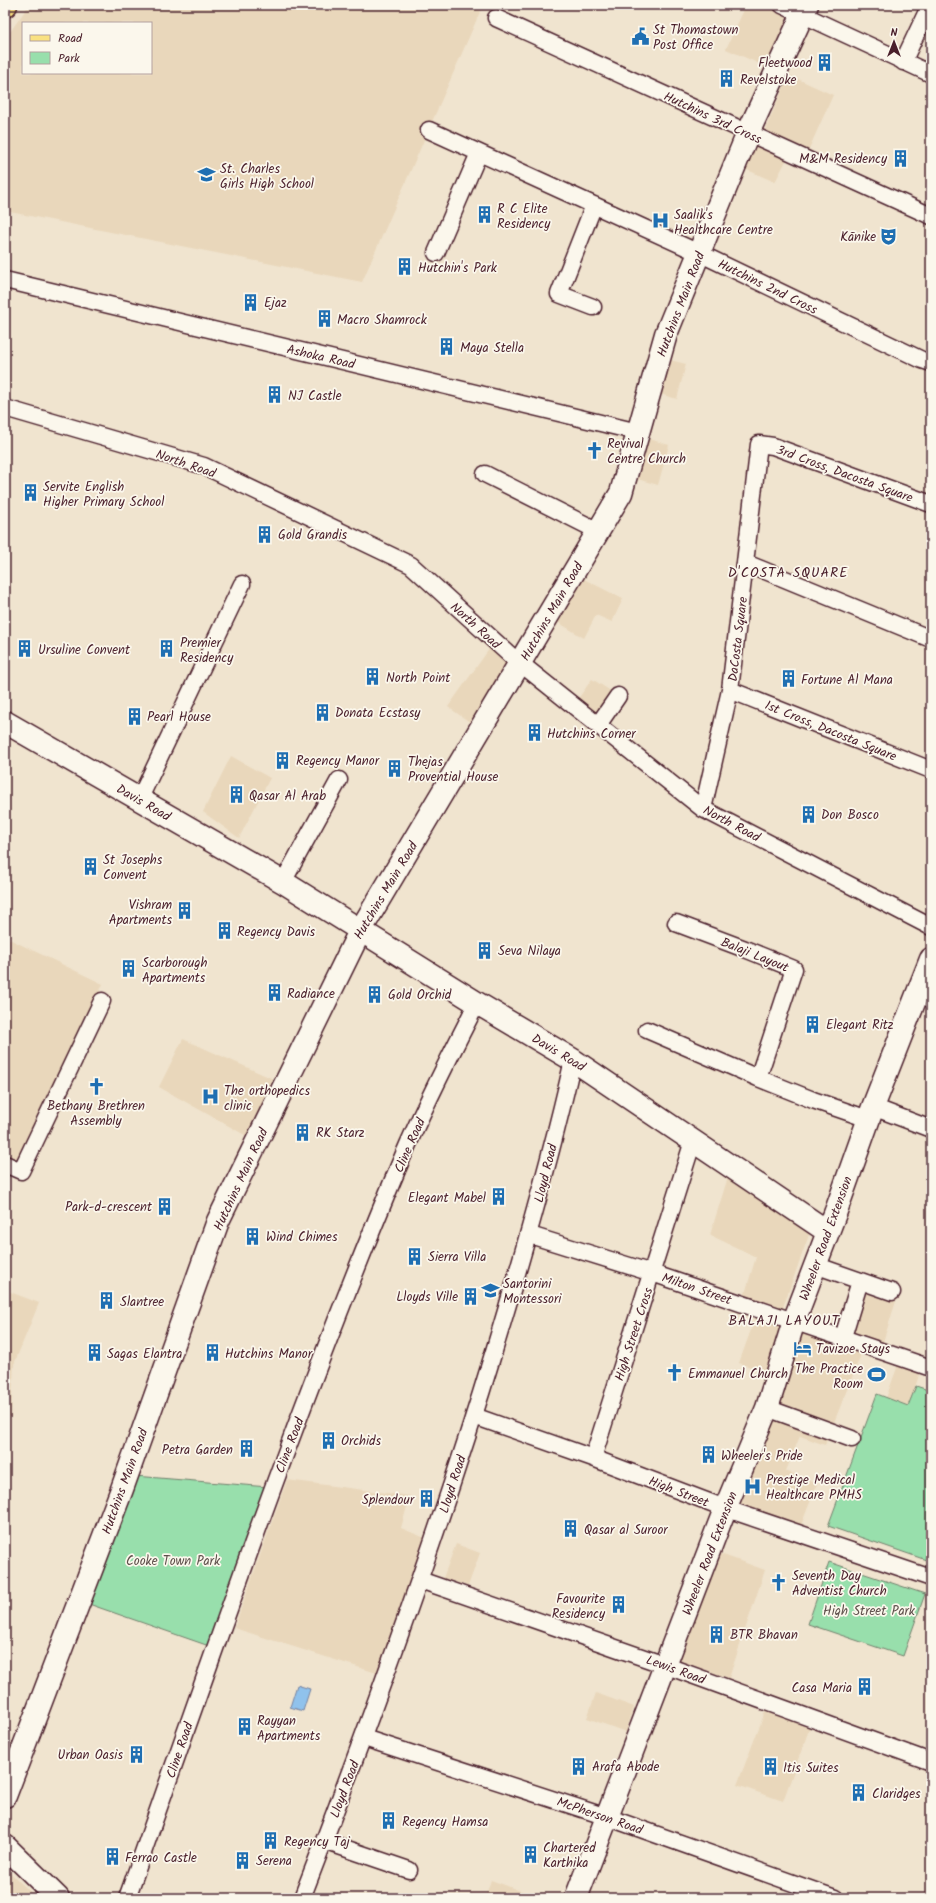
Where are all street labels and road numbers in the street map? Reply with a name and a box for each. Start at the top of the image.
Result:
street label: Hutchins 3rd Cross [660,86,765,150]
street label: Hutchins Main Road [652,248,711,360]
street label: Hutchins 2nd Cross [714,254,821,321]
street label: Ashoka Road [284,339,358,376]
street label: 3rd Cross, Dacosta Square [773,440,916,509]
street label: North Road [153,444,219,485]
street label: Hutchins Main Road [515,558,589,665]
street label: DaCosta Square [723,595,754,683]
street label: North Road [445,597,506,655]
street label: 1st Cross, Dacosta Square [761,695,900,768]
street label: Davis Road [112,779,175,828]
street label: North Road [699,800,764,848]
street label: Hutchins Main Road [349,837,424,944]
street label: Balaji Layout [717,932,793,979]
street label: Davis Road [527,1029,590,1078]
street label: Cline Road [389,1114,432,1176]
street label: Hutchins Main Road [208,1124,275,1234]
street label: Lloyd Road [529,1141,564,1205]
street label: Wheeler Road Extension [794,1173,859,1304]
street label: Milton Street [659,1268,735,1311]
street label: High Street Cross [609,1284,660,1384]
street label: Cline Road [270,1414,311,1476]
street label: Hutchins Main Road [97,1425,154,1537]
street label: Lloyd Road [434,1452,473,1516]
street label: High Street [645,1471,713,1514]
street label: Wheeler Road Extension [677,1489,744,1618]
street label: Lewis Road [643,1650,709,1691]
street label: Cline Road [161,1719,200,1781]
street label: Lloyd Road [325,1757,366,1821]
street label: McPherson Road [554,1792,646,1841]

